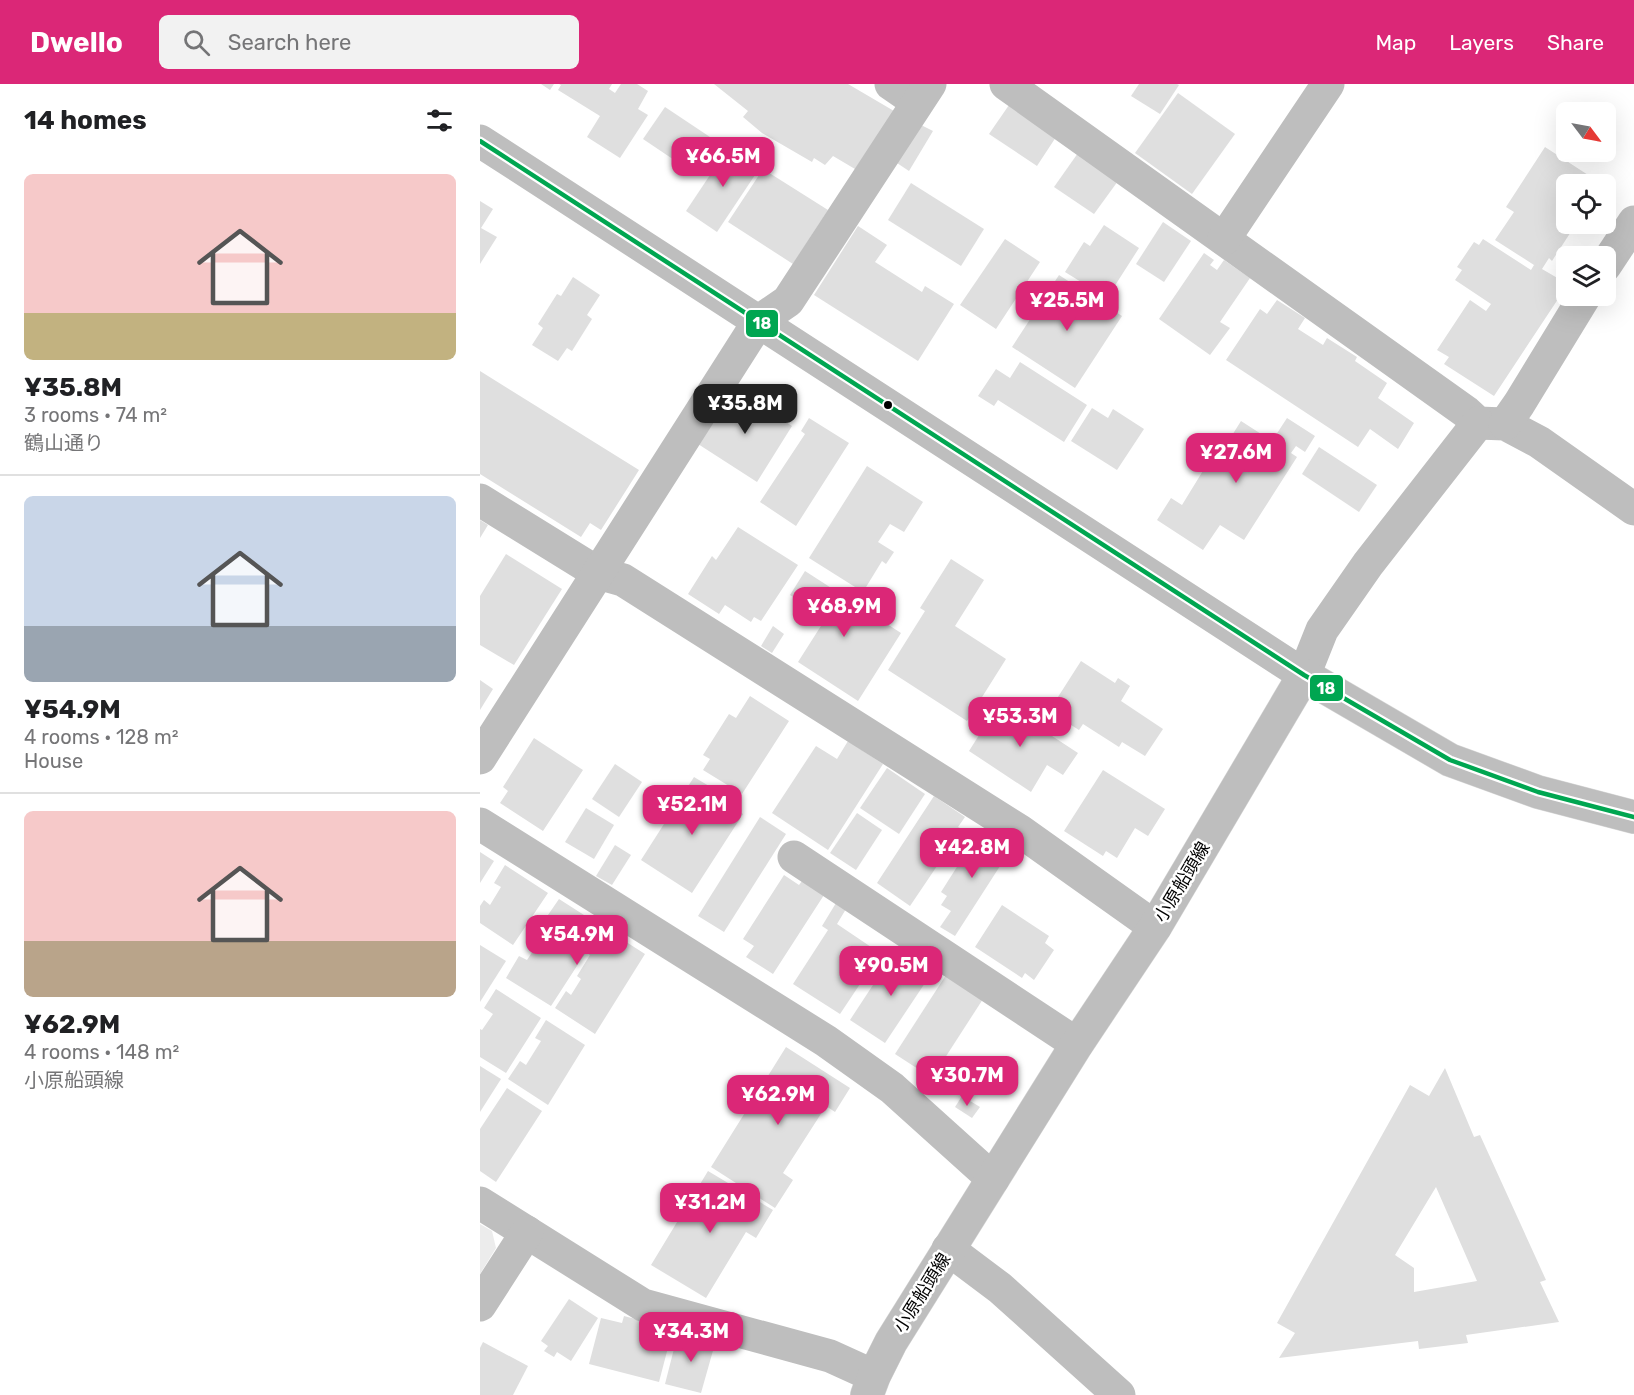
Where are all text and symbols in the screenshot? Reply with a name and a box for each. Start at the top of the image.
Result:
search box [159,15,579,69]
text: Dwello [30,26,123,59]
icon: search [180,26,213,59]
text: Search here [228,29,351,56]
text: Map [1375,30,1416,55]
text: Layers [1449,30,1514,55]
text: Share [1547,30,1604,55]
north arrow [1556,102,1616,162]
map controls [1556,102,1616,306]
icon: filters [423,104,456,137]
text: 14 homes [24,105,147,136]
pin: ¥66.5M [674,137,772,188]
text: ¥66.5M [686,144,760,168]
button: locate [1556,174,1616,234]
icon: home [186,213,294,321]
button: layers [1556,246,1616,306]
pin: ¥25.5M [1018,281,1116,332]
text: ¥25.5M [1030,288,1104,312]
line badge: 18 [745,309,779,338]
text: 18 [753,314,772,333]
text: ¥35.8M [24,372,122,403]
pin: ¥35.8M [696,384,794,435]
text: ¥35.8M [707,391,783,415]
unlabelled marker [882,399,894,411]
text: 3 rooms · 74 m² [24,403,167,427]
text: 鶴山通り [24,431,104,455]
pin: ¥27.6M [1187,433,1285,484]
text: ¥27.6M [1200,440,1272,464]
icon: home [186,535,294,643]
pin: ¥68.9M [795,587,893,638]
text: ¥68.9M [807,594,881,618]
line badge: 18 [1309,674,1344,702]
text: 18 [1317,679,1336,698]
text: ¥54.9M [24,694,121,725]
pin: ¥53.3M [971,697,1069,748]
text: ¥53.3M [982,704,1058,728]
text: 4 rooms · 128 m² [24,725,179,749]
text: House [24,749,83,773]
pin: ¥52.1M [643,785,741,836]
text: ¥52.1M [657,792,727,816]
pin: ¥42.8M [923,828,1021,879]
text: ¥42.8M [934,835,1010,859]
street label: 小原船頭線 [1149,838,1215,926]
icon: home [186,850,294,958]
pin: ¥54.9M [528,915,626,966]
text: ¥54.9M [540,922,614,946]
pin: ¥90.5M [842,946,940,997]
text: ¥90.5M [853,953,929,977]
text: ¥62.9M [24,1009,120,1040]
text: 4 rooms · 148 m² [24,1040,179,1064]
pin: ¥30.7M [918,1056,1016,1107]
text: ¥30.7M [930,1063,1004,1087]
text: 小原船頭線 [24,1068,124,1092]
pin: ¥62.9M [729,1075,827,1126]
text: ¥62.9M [741,1082,815,1106]
pin: ¥31.2M [661,1183,759,1234]
text: ¥31.2M [674,1190,746,1214]
street label: 小原船頭線 [889,1249,955,1337]
pin: ¥34.3M [642,1312,740,1363]
text: ¥34.3M [653,1319,729,1343]

